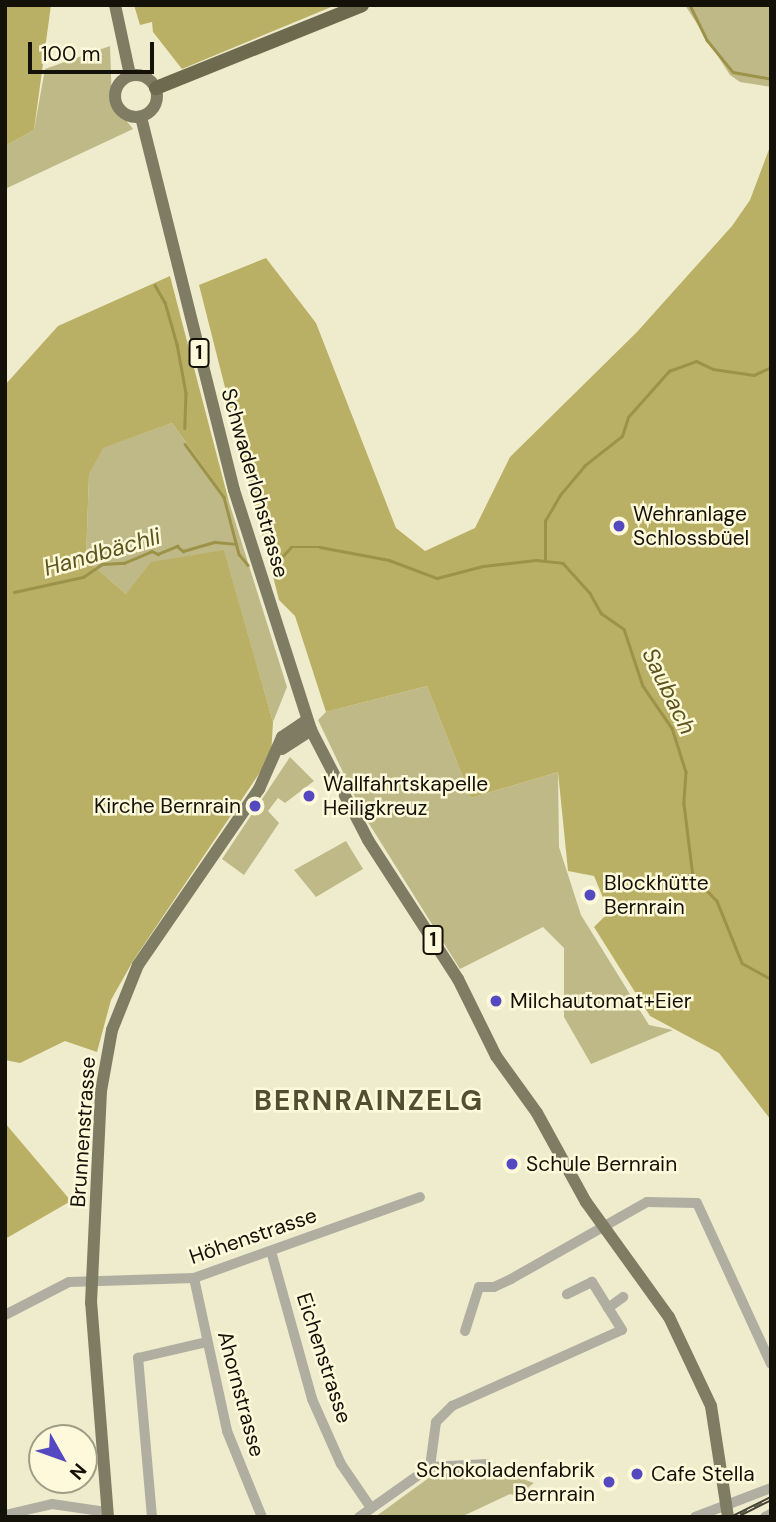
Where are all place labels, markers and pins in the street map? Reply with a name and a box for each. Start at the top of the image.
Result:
place label: Wehranlage Schlossbüel [633,501,749,551]
marker: Wehranlage Schlossbüel [611,518,627,534]
place label: Wallfahrtskapelle Heiligkreuz [323,771,488,821]
marker: Wallfahrtskapelle Heiligkreuz [301,788,317,804]
place label: Kirche Bernrain [94,793,241,819]
marker: Kirche Bernrain [247,798,263,814]
place label: Blockhütte Bernrain [604,870,709,920]
marker: Blockhütte Bernrain [582,887,598,903]
place label: Milchautomat+Eier [510,988,692,1014]
marker: Milchautomat+Eier [488,993,504,1009]
place label: Schule Bernrain [526,1151,677,1177]
marker: Schule Bernrain [504,1156,520,1172]
place label: Schokoladenfabrik Bernrain [416,1457,595,1507]
place label: Cafe Stella [651,1461,755,1487]
marker: Cafe Stella [629,1466,645,1482]
marker: Schokoladenfabrik Bernrain [601,1474,617,1490]

